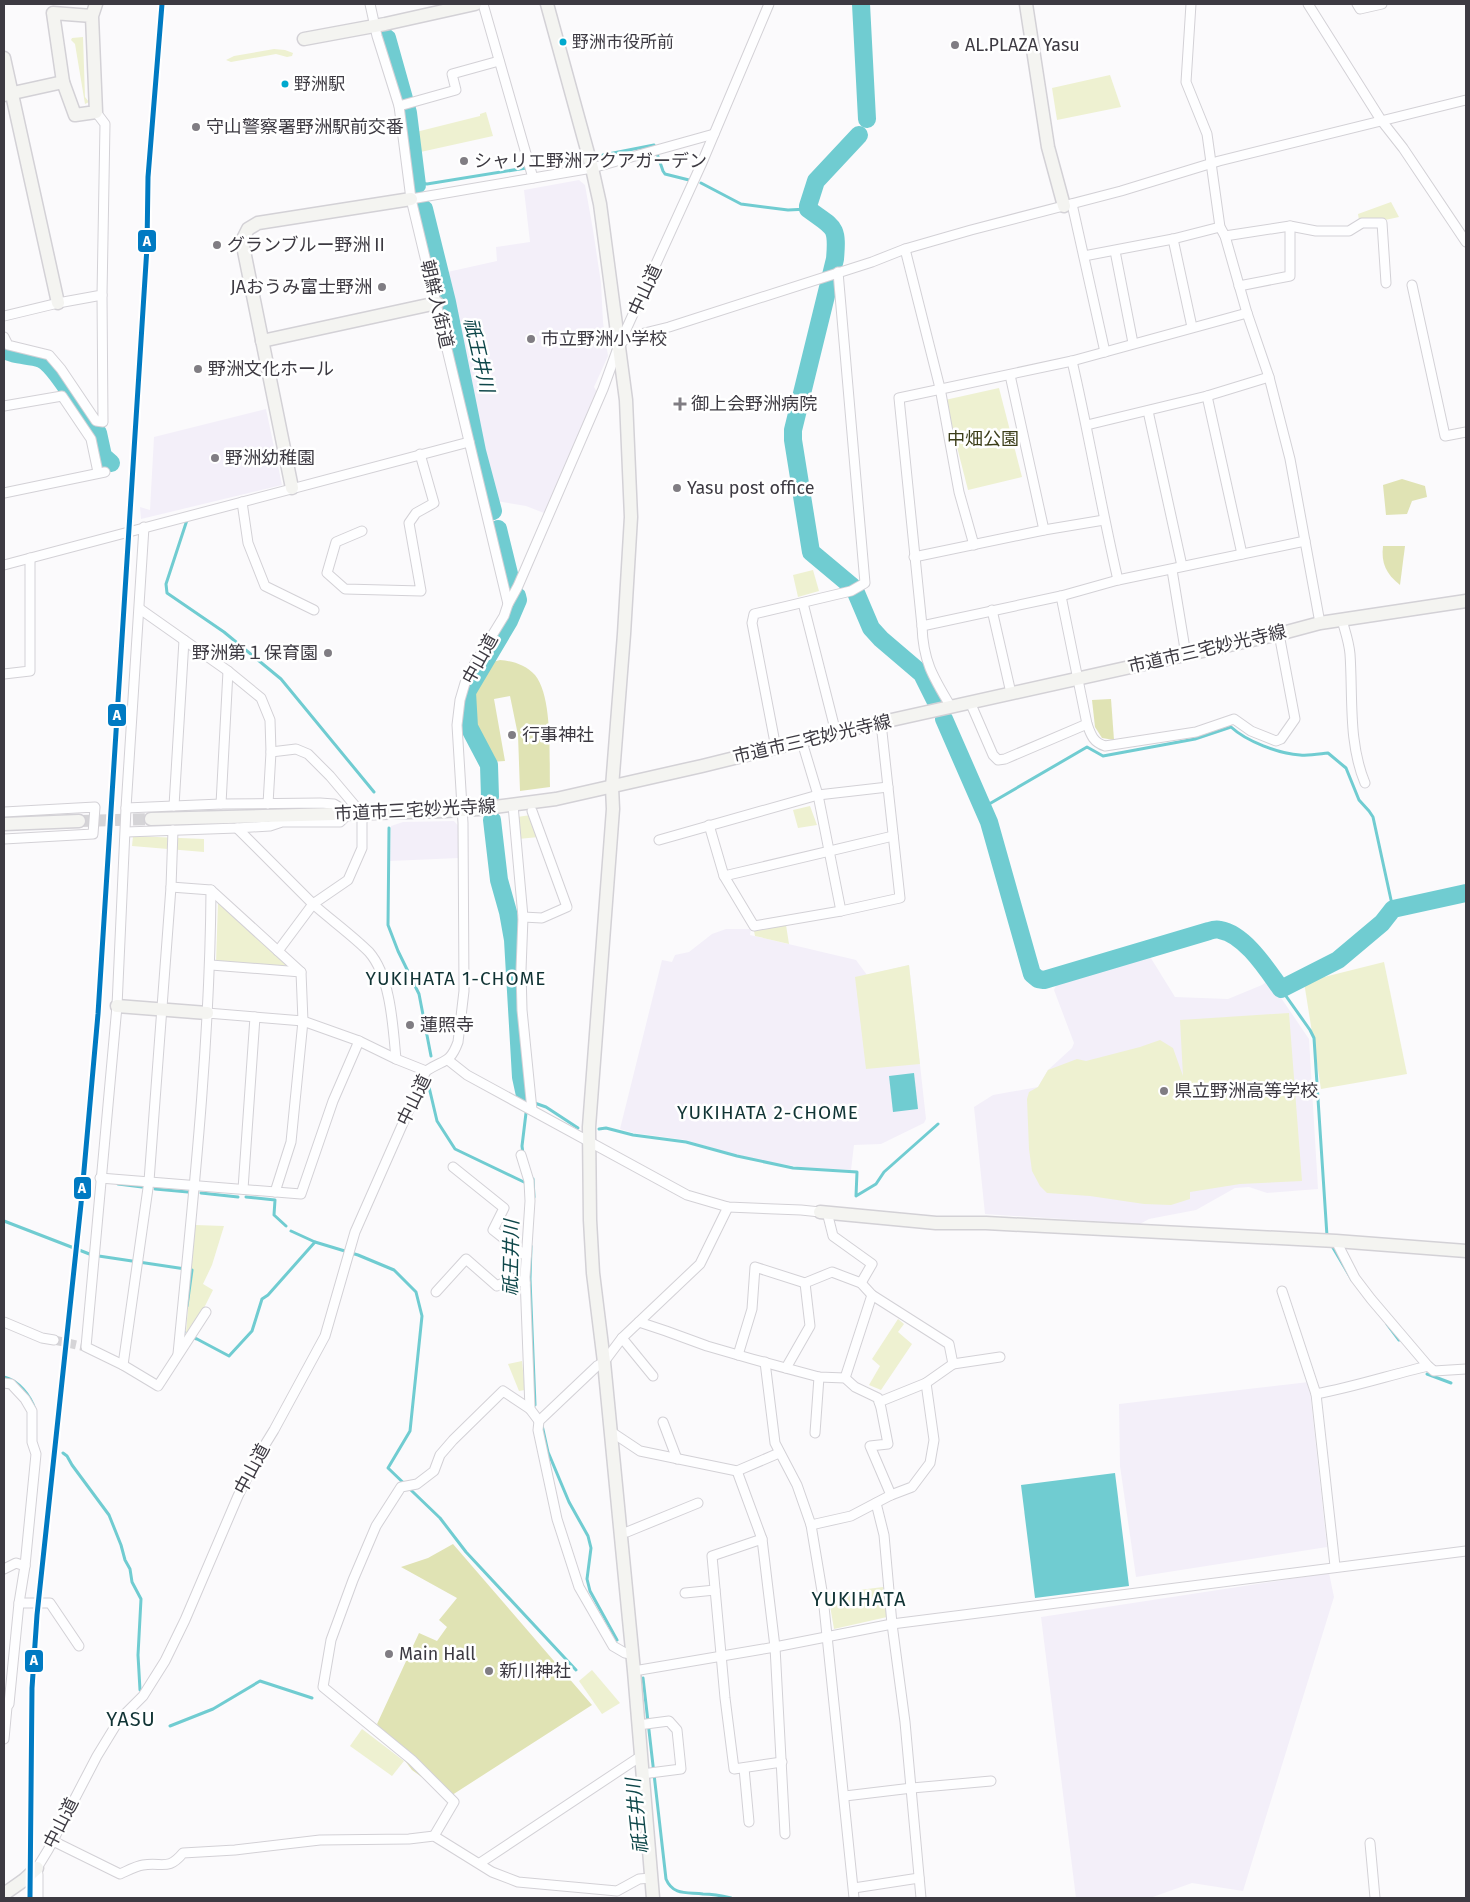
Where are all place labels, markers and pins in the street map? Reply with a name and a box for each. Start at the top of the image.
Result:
place label: 野洲市役所前 [572,32,674,53]
place label: AL.PLAZA Yasu [965,34,1080,56]
marker: 野洲市役所前 [558,37,568,47]
marker: AL.PLAZA Yasu [949,39,961,51]
place label: 野洲駅 [294,74,345,95]
marker: 野洲駅 [280,79,290,89]
place label: 守山警察署野洲駅前交番 [206,116,404,138]
marker: 守山警察署野洲駅前交番 [190,121,202,133]
place label: シャリエ野洲アクアガーデン [474,150,707,172]
marker: シャリエ野洲アクアガーデン [458,155,470,167]
place label: グランブルー野洲Ⅱ [227,234,388,256]
marker: グランブルー野洲Ⅱ [211,239,223,251]
place label: JAおうみ富士野洲 [230,276,372,298]
marker: JAおうみ富士野洲 [376,281,388,293]
place label: 市立野洲小学校 [541,328,667,350]
marker: 市立野洲小学校 [525,333,537,345]
place label: 野洲文化ホール [208,358,334,380]
marker: 野洲文化ホール [192,363,204,375]
place label: 御上会野洲病院 [691,393,817,415]
marker: 御上会野洲病院 [673,397,687,411]
place label: 野洲幼稚園 [225,447,315,469]
marker: 野洲幼稚園 [209,452,221,464]
place label: Yasu post office [687,477,815,499]
marker: Yasu post office [671,482,683,494]
place label: 野洲第１保育園 [192,642,318,664]
marker: 野洲第１保育園 [322,647,334,659]
place label: 行事神社 [522,724,594,746]
marker: 行事神社 [506,729,518,741]
place label: 蓮照寺 [420,1014,474,1036]
marker: 蓮照寺 [404,1019,416,1031]
place label: 県立野洲高等学校 [1174,1080,1318,1102]
marker: 県立野洲高等学校 [1158,1085,1170,1097]
place label: Main Hall [399,1643,476,1665]
marker: Main Hall [383,1648,395,1660]
place label: 新川神社 [499,1660,571,1682]
marker: 新川神社 [483,1665,495,1677]

